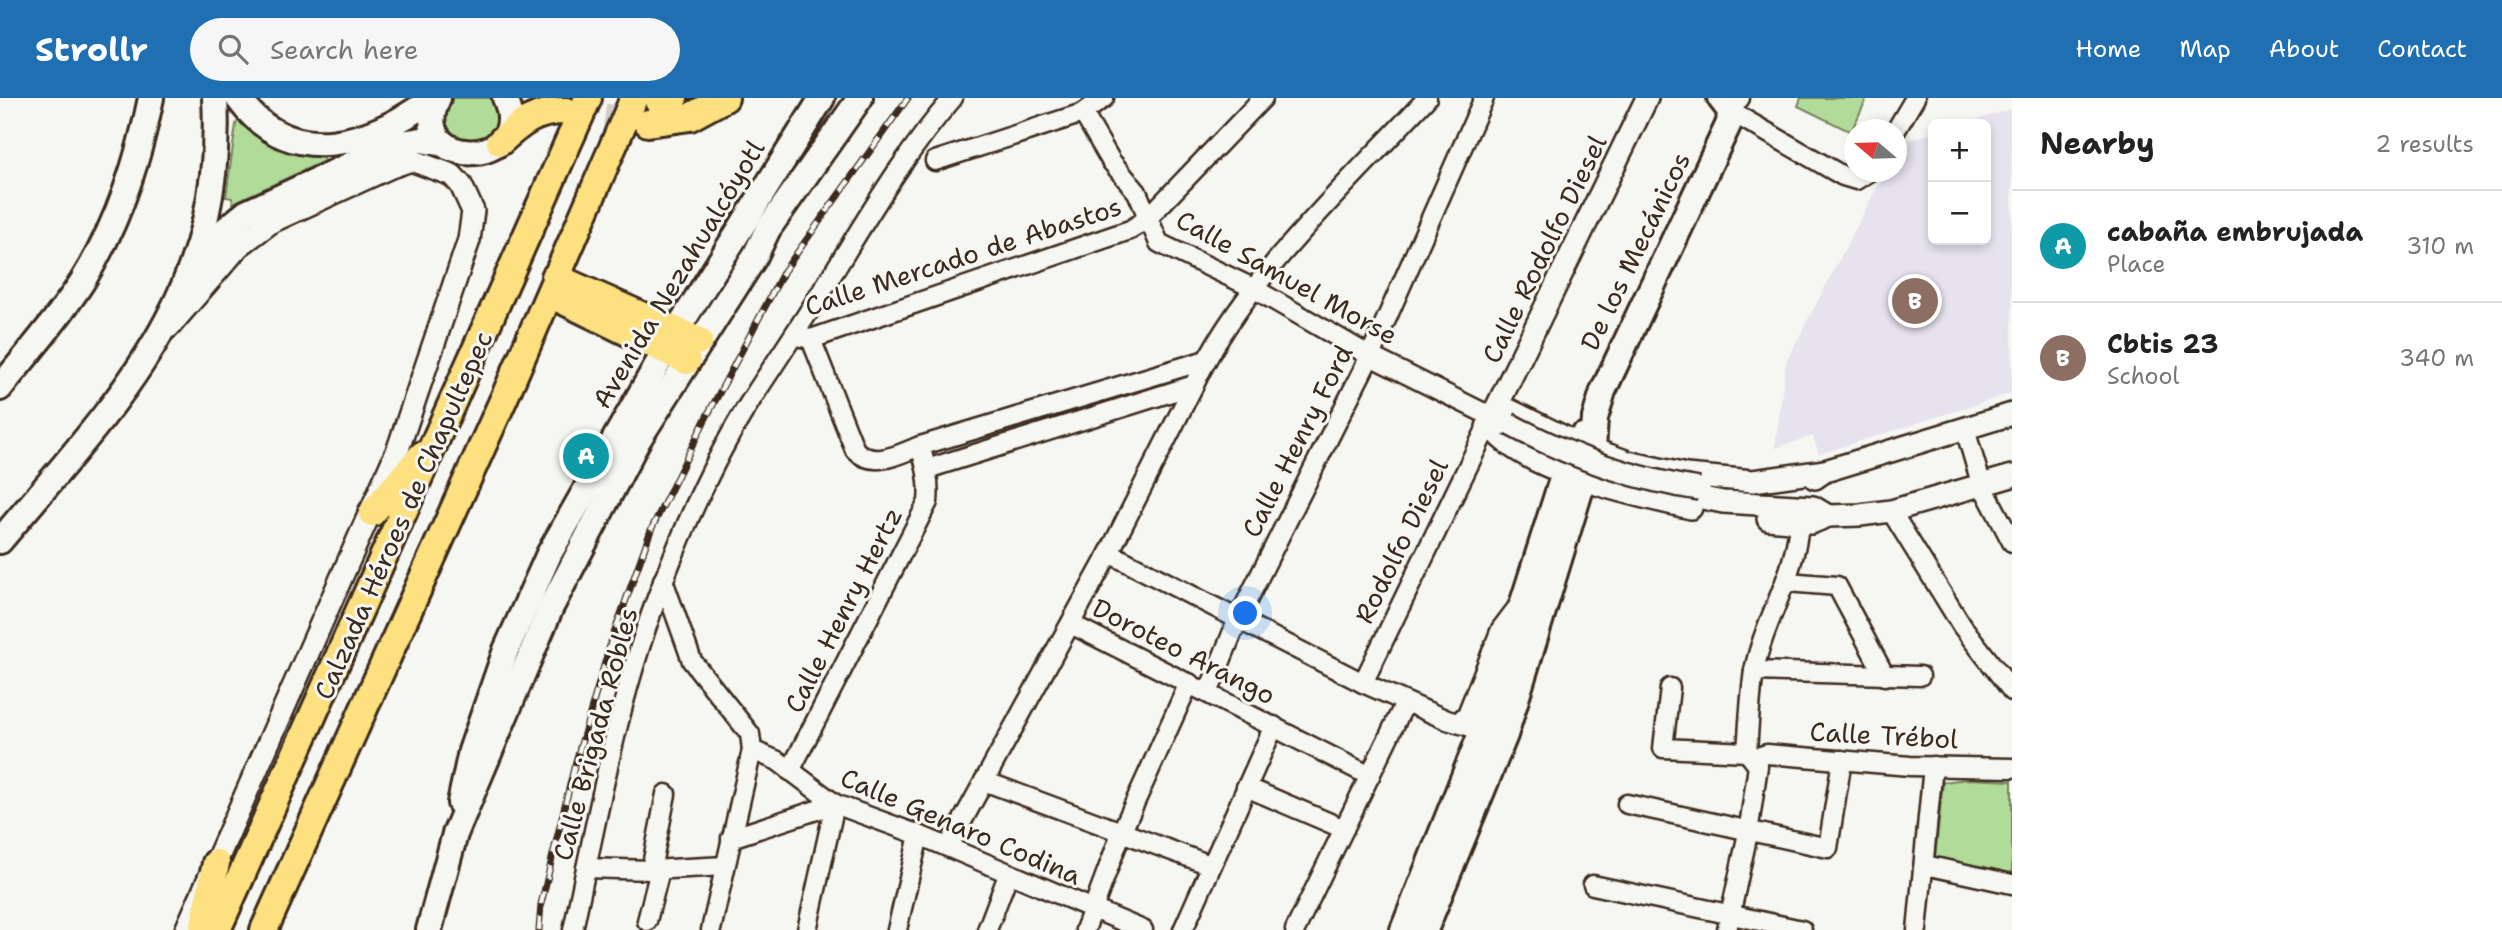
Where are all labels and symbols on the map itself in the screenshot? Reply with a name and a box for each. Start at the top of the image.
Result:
north arrow [1844,119,1907,182]
street label: Calle Rodolfo Diesel [1474,129,1615,369]
street label: Avenida Nezahualcóyotl [584,133,772,415]
street label: De los Mecánicos [1572,146,1698,356]
street label: Calle Mercado de Abastos [800,188,1126,324]
street label: Calle Samuel Morse [1170,202,1404,352]
pin: B [1892,275,1938,327]
street label: Calzada Héroes de Chapultepec [306,325,500,705]
street label: Calle Henry Ford [1233,339,1361,543]
pin: A [563,430,609,482]
street label: Rodolfo Diesel [1346,453,1456,629]
street label: Calle Henry Hertz [776,501,910,719]
street label: Doroteo Arango [1087,590,1281,712]
your location [1228,596,1262,630]
street label: Calle Brigada Robles [544,604,646,864]
street label: Calle Trébol [1809,714,1959,756]
street label: Calle Genaro Codina [835,759,1087,893]

